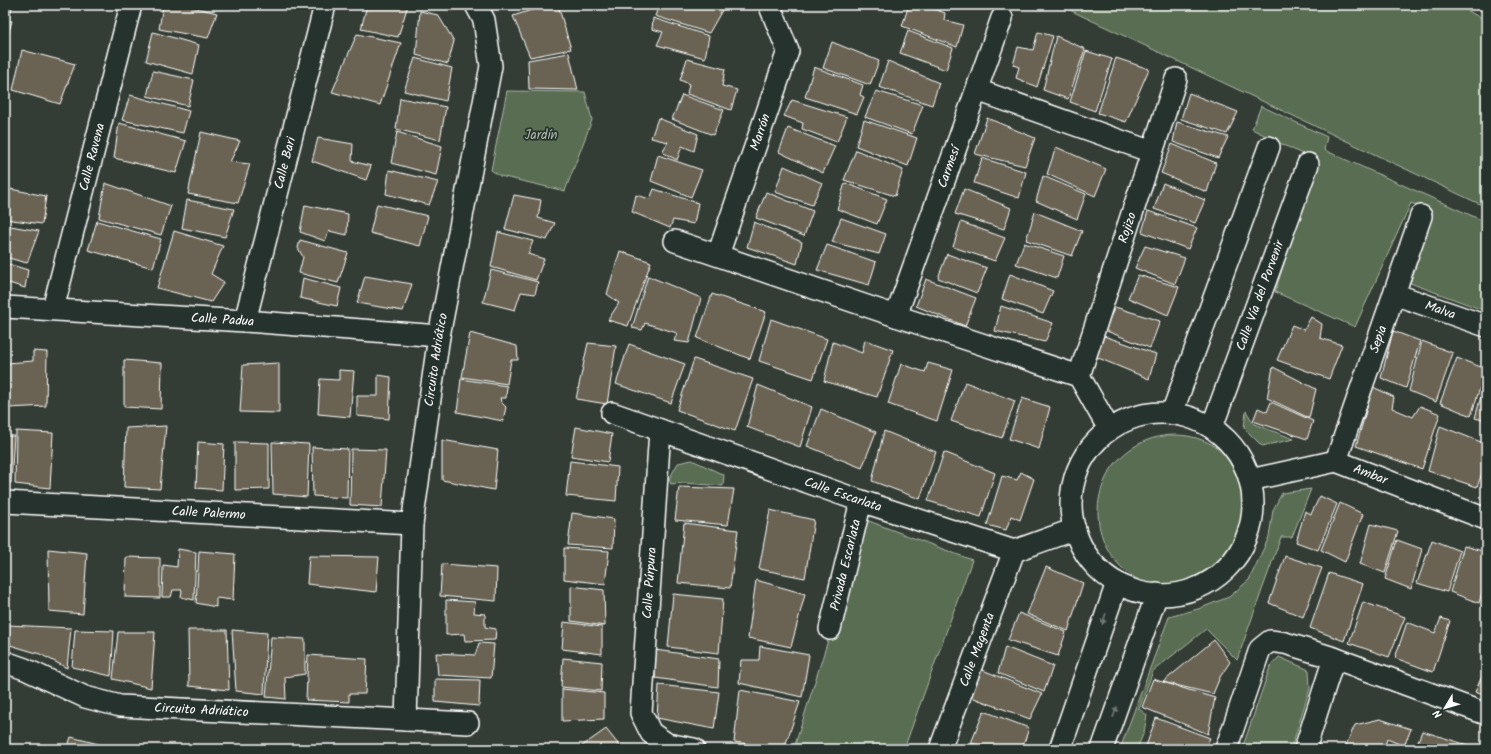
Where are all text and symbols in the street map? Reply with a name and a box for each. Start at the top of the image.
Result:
street label: Marrón [744,111,776,153]
street label: Calle Ravena [73,121,111,193]
park label: Jardín [525,125,558,146]
street label: Calle Bari [268,134,302,191]
street label: Carmesí [932,142,967,191]
street label: Rojizo [1113,209,1142,246]
street label: Calle Vía del Porvenir [1230,237,1290,354]
street label: Malva [1422,295,1458,325]
street label: Calle Padua [190,307,255,332]
street label: Circuito Adriático [418,311,454,408]
street label: Sepia [1364,322,1393,356]
street label: Ambar [1350,458,1391,491]
street label: Calle Escarlata [801,471,885,518]
street label: Calle Palermo [171,501,246,526]
street label: Privada Escarlata [824,517,867,613]
street label: Calle Púrpura [637,546,663,620]
street label: Calle Magenta [954,610,1001,690]
one-way arrow [1101,614,1107,626]
north arrow [1425,688,1465,728]
street label: Circuito Adriático [154,697,249,723]
text: N [1429,705,1447,722]
one-way arrow [1112,706,1118,718]

